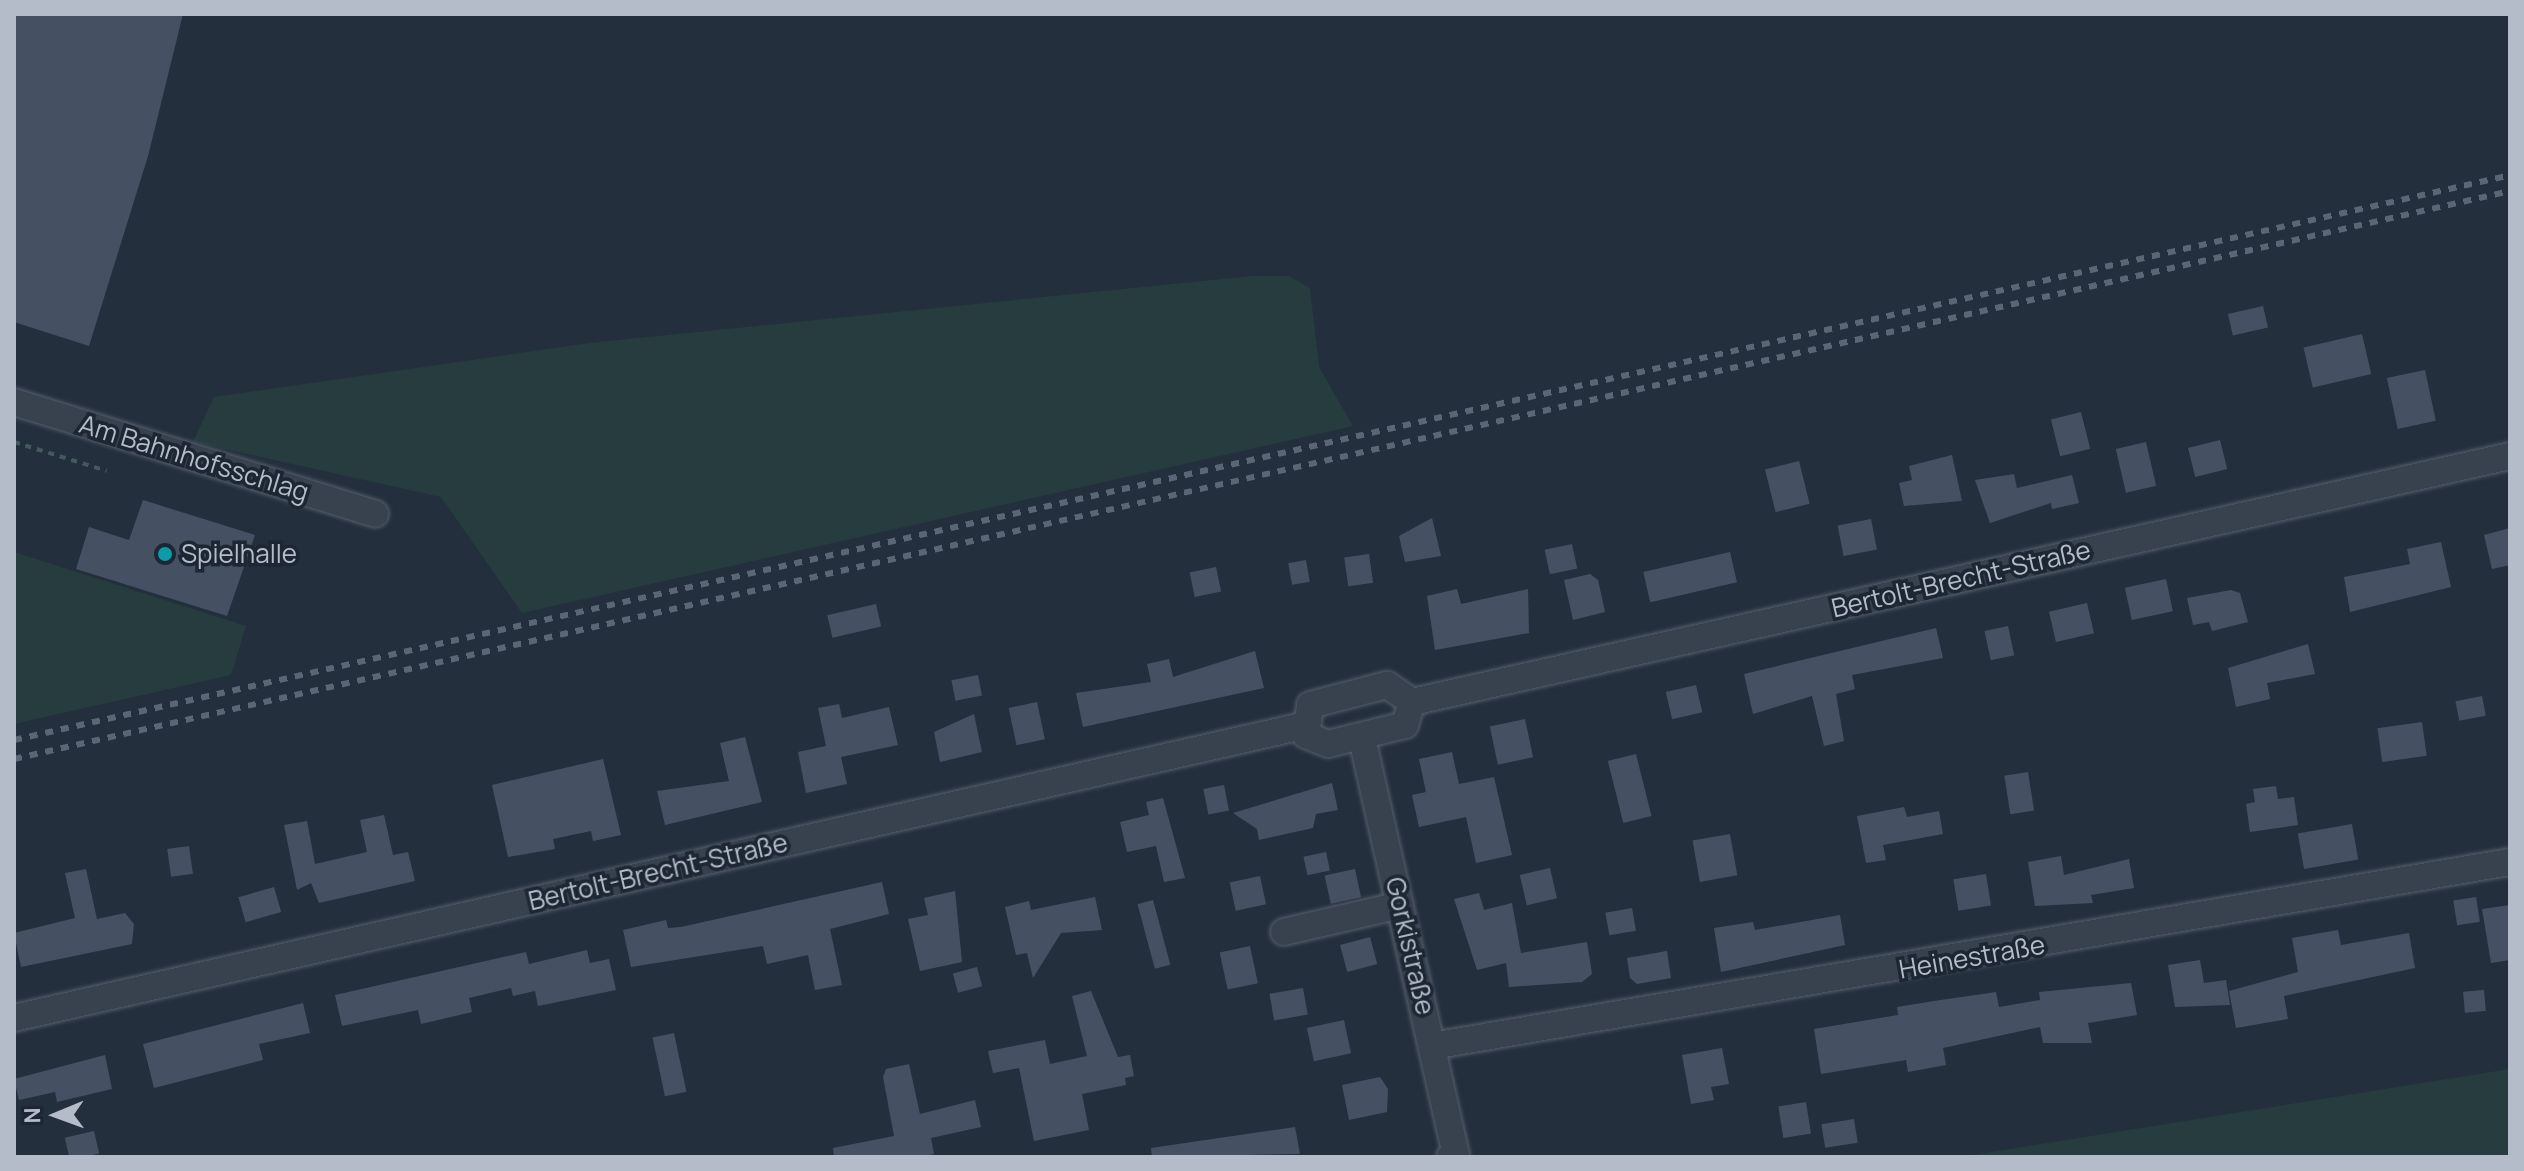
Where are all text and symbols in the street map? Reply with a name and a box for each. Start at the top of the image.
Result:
street label: Am Bahnhofsschlag [76,408,312,508]
street label: Bertolt-Brecht-Straße [1828,534,2094,624]
place label: Spielhalle [181,538,297,570]
marker: Spielhalle [156,545,174,563]
street label: Bertolt-Brecht-Straße [525,827,791,917]
street label: Gorkistraße [1379,874,1441,1018]
street label: Heinestraße [1897,929,2047,985]
north arrow [16,1075,96,1155]
text: N [17,1107,47,1124]

